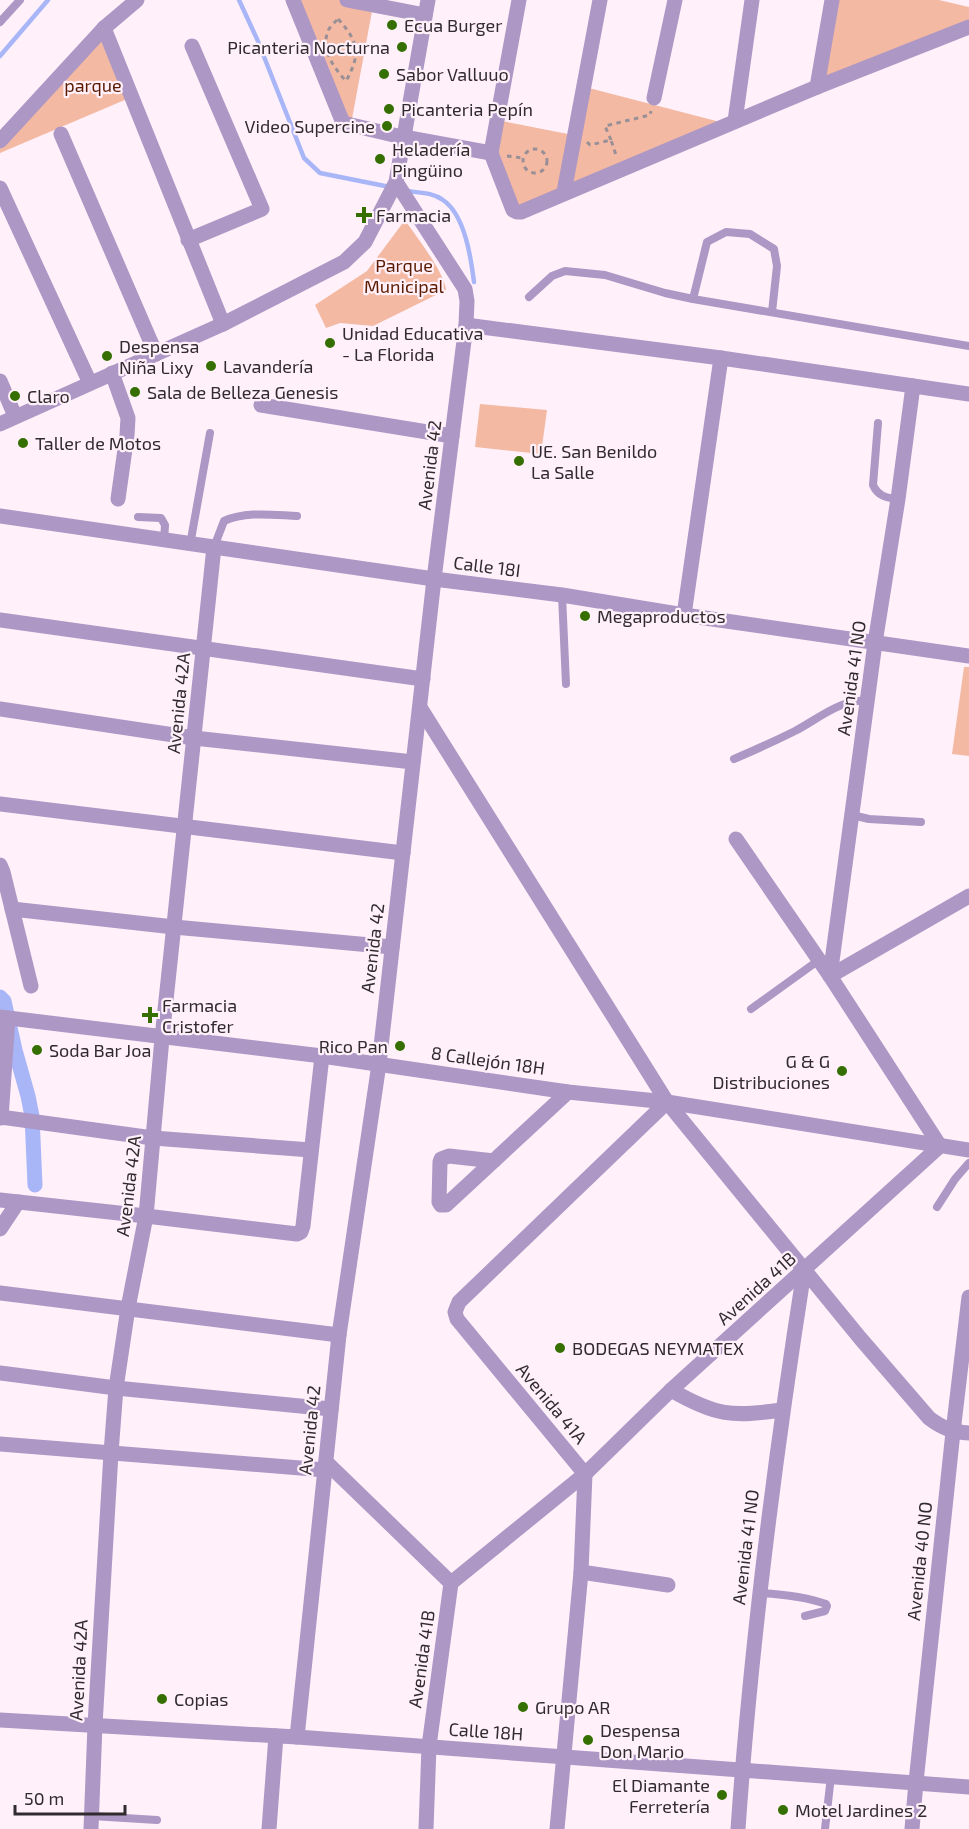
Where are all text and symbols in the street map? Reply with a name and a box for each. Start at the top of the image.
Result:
place label: Ecua Burger [404,14,502,36]
marker: Ecua Burger [385,18,399,32]
place label: Picanteria Nocturna [227,36,390,58]
marker: Picanteria Nocturna [395,40,409,54]
place label: Sabor Valluuo [396,63,509,85]
marker: Sabor Valluuo [377,67,391,81]
park label: parque [64,74,122,96]
place label: Picanteria Pepín [401,98,533,120]
marker: Picanteria Pepín [382,102,396,116]
place label: Video Supercine [245,115,375,137]
marker: Video Supercine [380,119,394,133]
place label: Heladería Pingüino [392,138,470,181]
marker: Heladería Pingüino [373,152,387,166]
place label: Farmacia [376,204,451,226]
marker: Farmacia [357,208,371,222]
park label: Parque Municipal [364,254,445,297]
place label: Unidad Educativa - La Florida [342,322,483,365]
place label: Despensa Niña Lixy [119,335,199,378]
marker: Unidad Educativa - La Florida [323,336,337,350]
marker: Despensa Niña Lixy [100,349,114,363]
place label: Lavandería [223,355,314,377]
marker: Lavandería [204,359,218,373]
place label: Sala de Belleza Genesis [147,381,338,403]
place label: Claro [27,385,70,407]
marker: Sala de Belleza Genesis [128,385,142,399]
marker: Claro [8,389,22,403]
street label: Avenida 42 [413,419,445,511]
place label: Taller de Motos [35,432,161,454]
marker: Taller de Motos [16,436,30,450]
place label: UE. San Benildo La Salle [531,440,657,483]
marker: UE. San Benildo La Salle [512,454,526,468]
street label: Calle 18I [452,551,522,581]
place label: Megaproductos [597,605,726,627]
marker: Megaproductos [578,609,592,623]
street label: Avenida 41 NO [832,619,870,737]
street label: Avenida 42A [162,651,194,755]
street label: Avenida 42 [356,902,388,994]
place label: Farmacia Cristofer [162,994,237,1037]
marker: Farmacia Cristofer [143,1008,157,1022]
place label: Rico Pan [319,1035,388,1057]
place label: Soda Bar Joa [49,1039,151,1061]
marker: Rico Pan [393,1039,407,1053]
street label: 8 Callejón 18H [430,1041,546,1079]
marker: Soda Bar Joa [30,1043,44,1057]
place label: G & G Distribuciones [713,1050,830,1093]
marker: G & G Distribuciones [835,1064,849,1078]
street label: Avenida 42A [111,1134,145,1238]
street label: Avenida 41B [712,1247,800,1329]
place label: BODEGAS NEYMATEX [572,1337,744,1359]
marker: BODEGAS NEYMATEX [553,1341,567,1355]
street label: Avenida 41A [512,1358,593,1448]
street label: Avenida 42 [293,1384,325,1476]
street label: Avenida 41 NO [727,1488,763,1606]
street label: Avenida 40 NO [902,1500,936,1622]
street label: Avenida 41B [403,1609,439,1709]
street label: Avenida 42A [64,1618,92,1721]
place label: Copias [174,1688,228,1710]
marker: Copias [155,1692,169,1706]
place label: Grupo AR [535,1696,610,1718]
marker: Grupo AR [516,1700,530,1714]
street label: Calle 18H [448,1717,524,1745]
place label: Despensa Don Mario [600,1719,684,1762]
marker: Despensa Don Mario [581,1733,595,1747]
place label: El Diamante Ferretería [612,1774,710,1817]
scale bar [15,1778,124,1816]
text: 50 m [24,1787,64,1809]
marker: El Diamante Ferretería [715,1788,729,1802]
place label: Motel Jardines 2 [795,1799,927,1821]
marker: Motel Jardines 2 [776,1803,790,1817]

